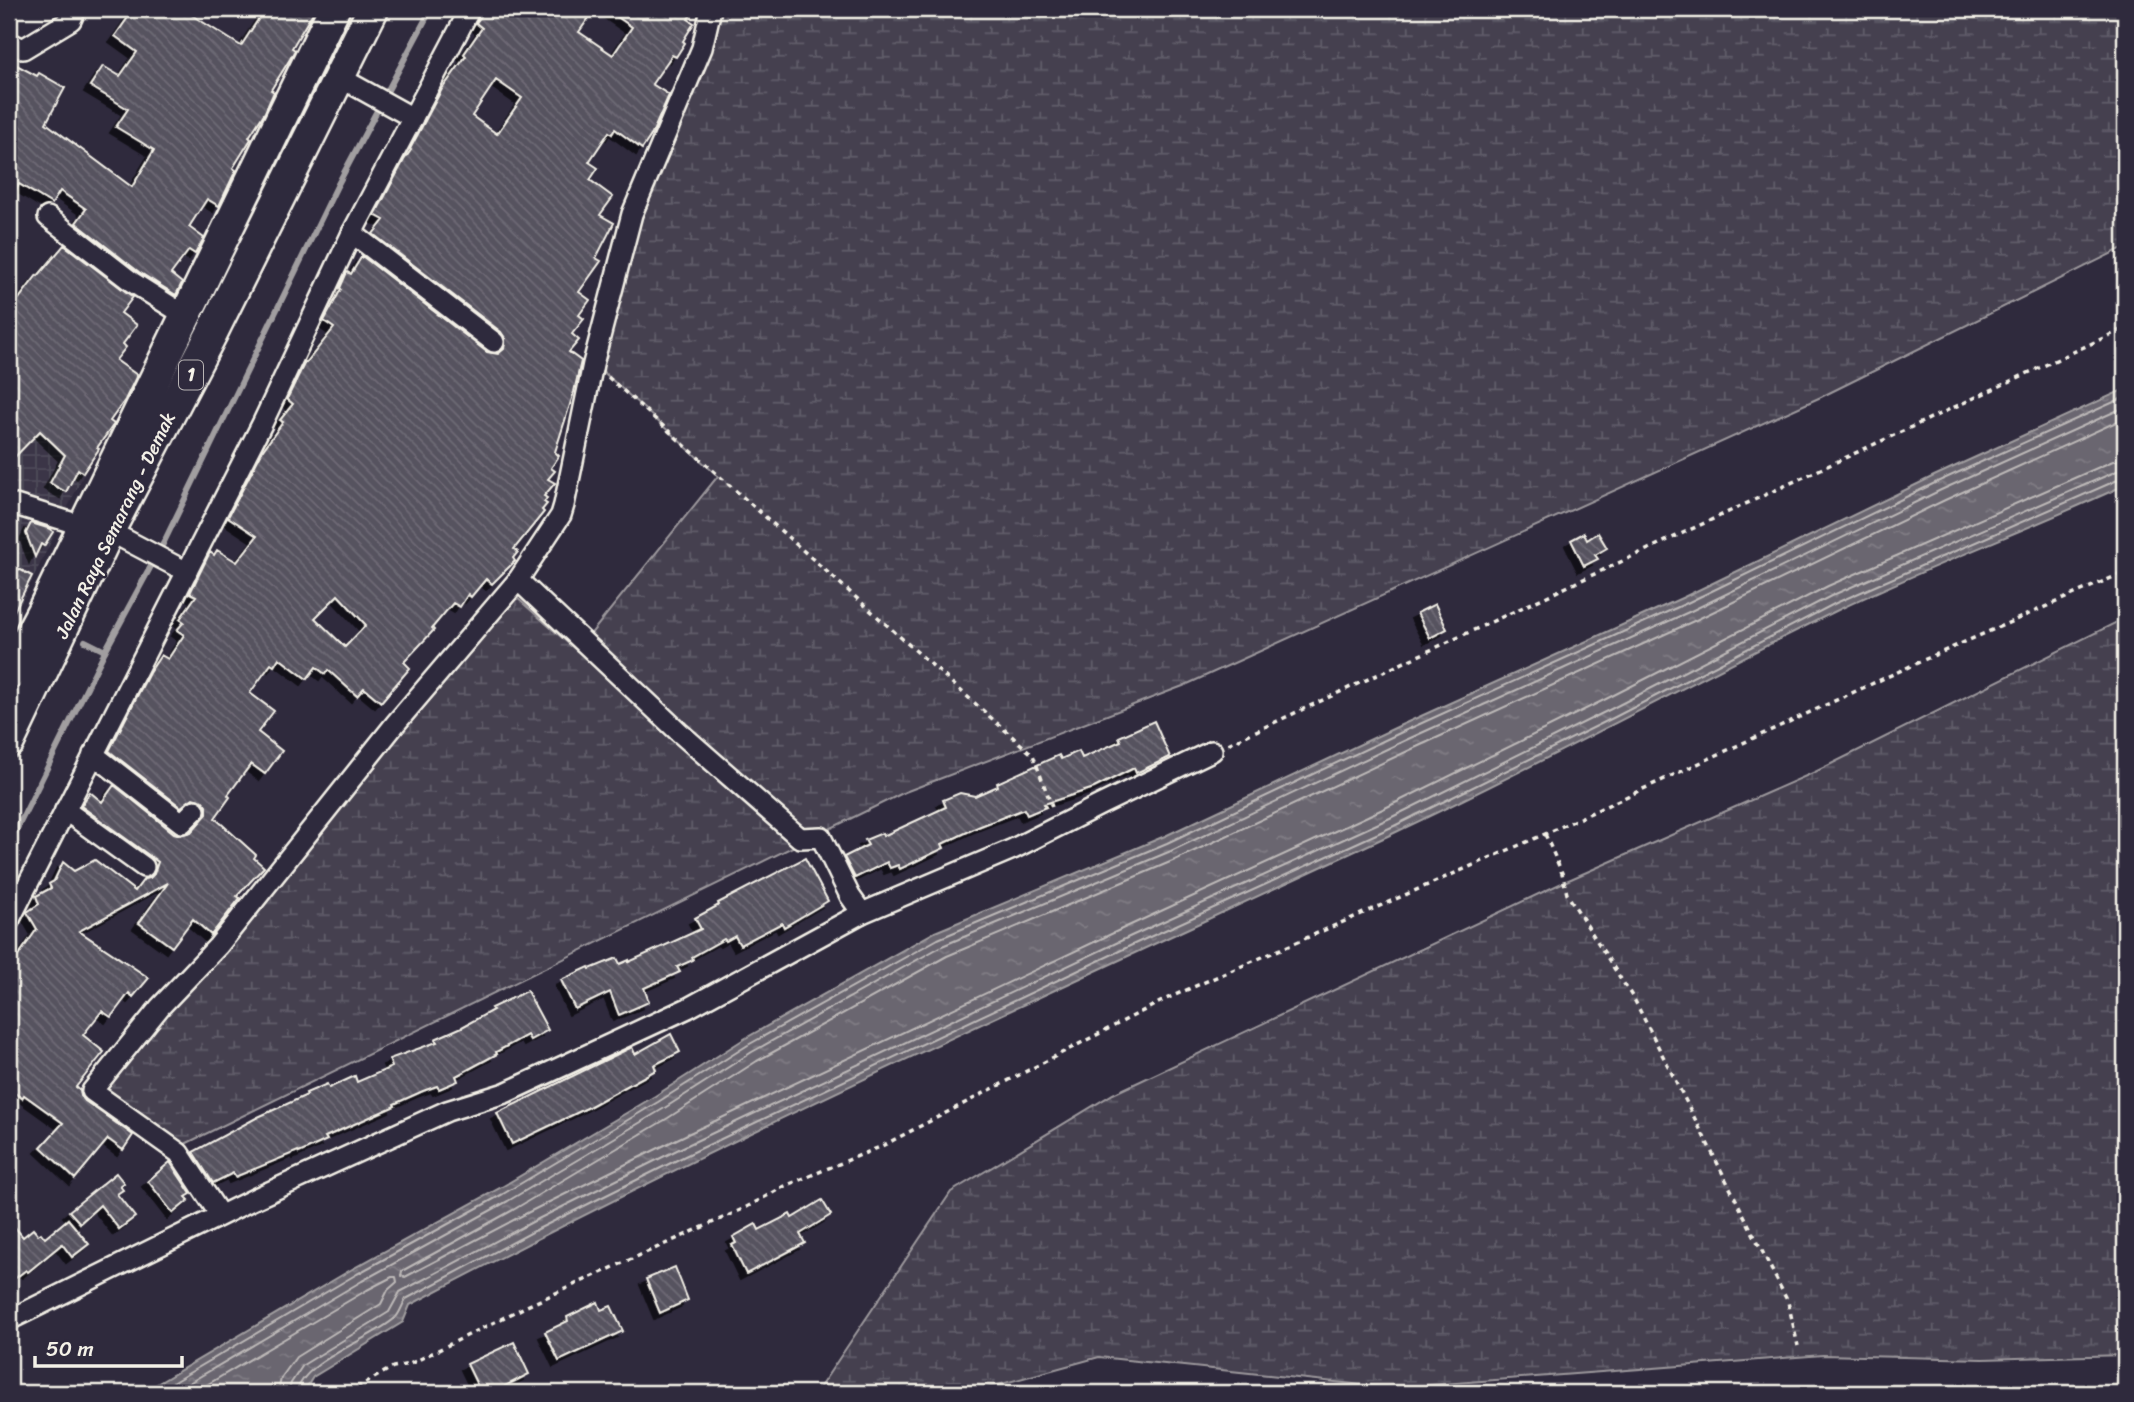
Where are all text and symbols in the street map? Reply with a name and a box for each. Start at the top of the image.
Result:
road number: 1 [179,360,203,390]
street label: Jalan Raya Semarang - Demak [45,406,184,645]
scale bar [35,1325,182,1369]
text: 50 m [46,1330,94,1368]

